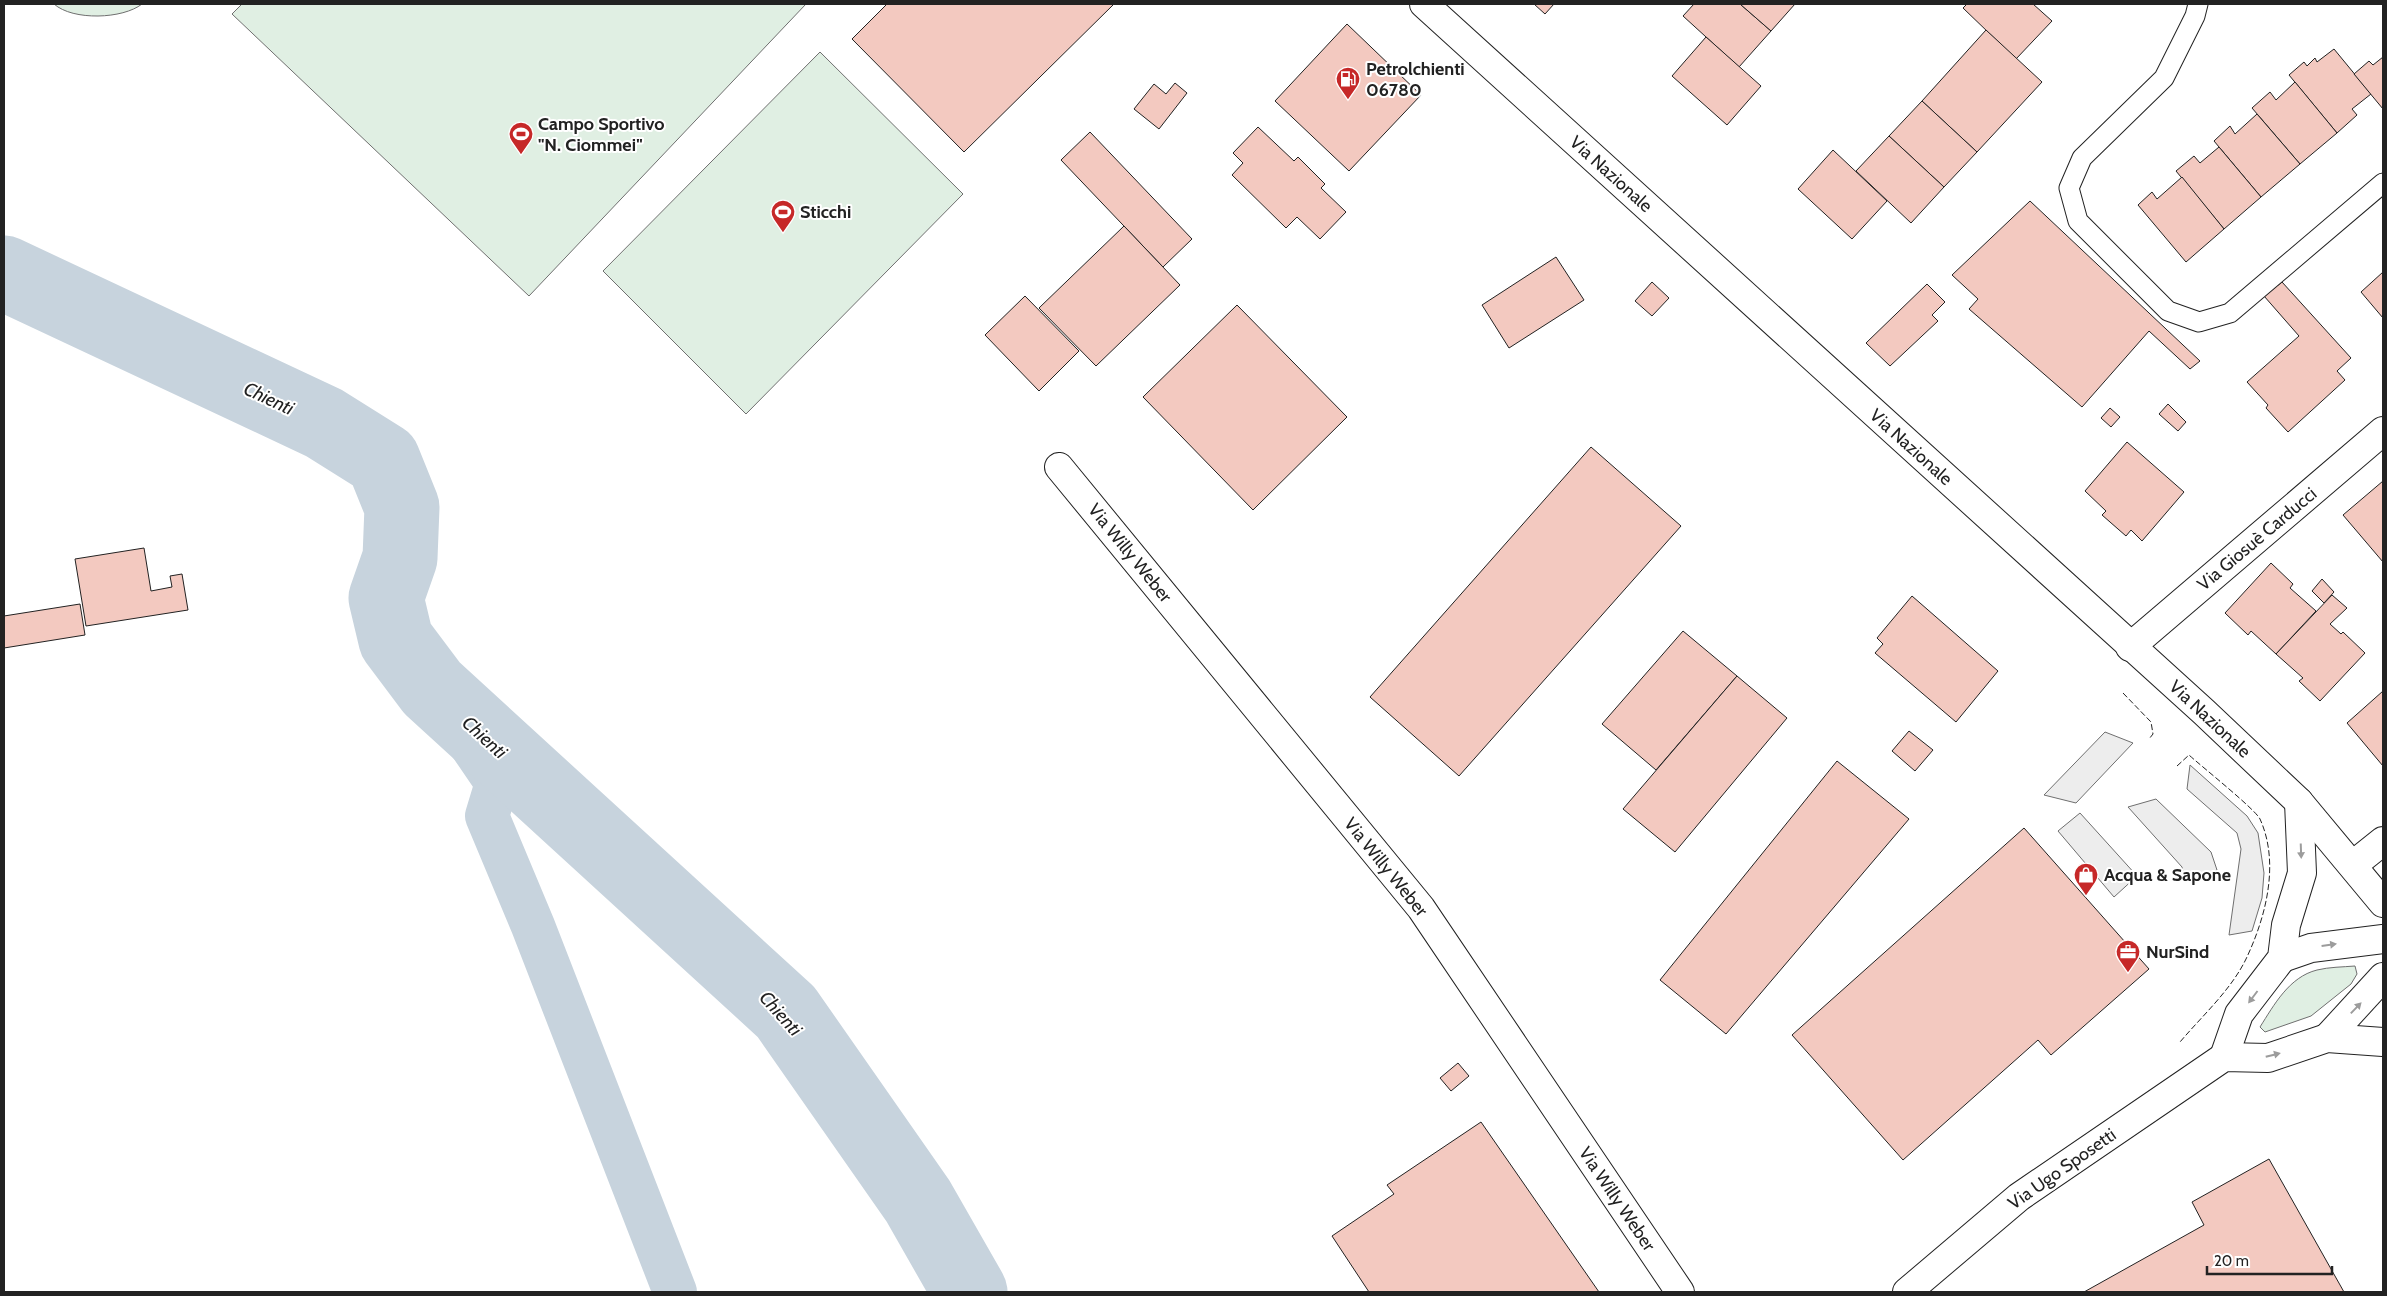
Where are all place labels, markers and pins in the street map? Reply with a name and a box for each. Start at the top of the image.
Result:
place label: Petrolchienti 06780 [1366,58,1465,101]
fuel station icon: Petrolchienti 06780 [1335,66,1361,100]
place label: Campo Sportivo "N. Ciommei" [538,113,665,156]
sports icon: Campo Sportivo "N. Ciommei" [508,121,534,155]
sports icon: Sticchi [770,199,796,233]
place label: Sticchi [800,201,851,223]
shop icon: Acqua & Sapone [2073,862,2099,896]
place label: Acqua & Sapone [2104,864,2231,886]
office icon: NurSind [2115,939,2141,973]
place label: NurSind [2146,941,2209,963]

